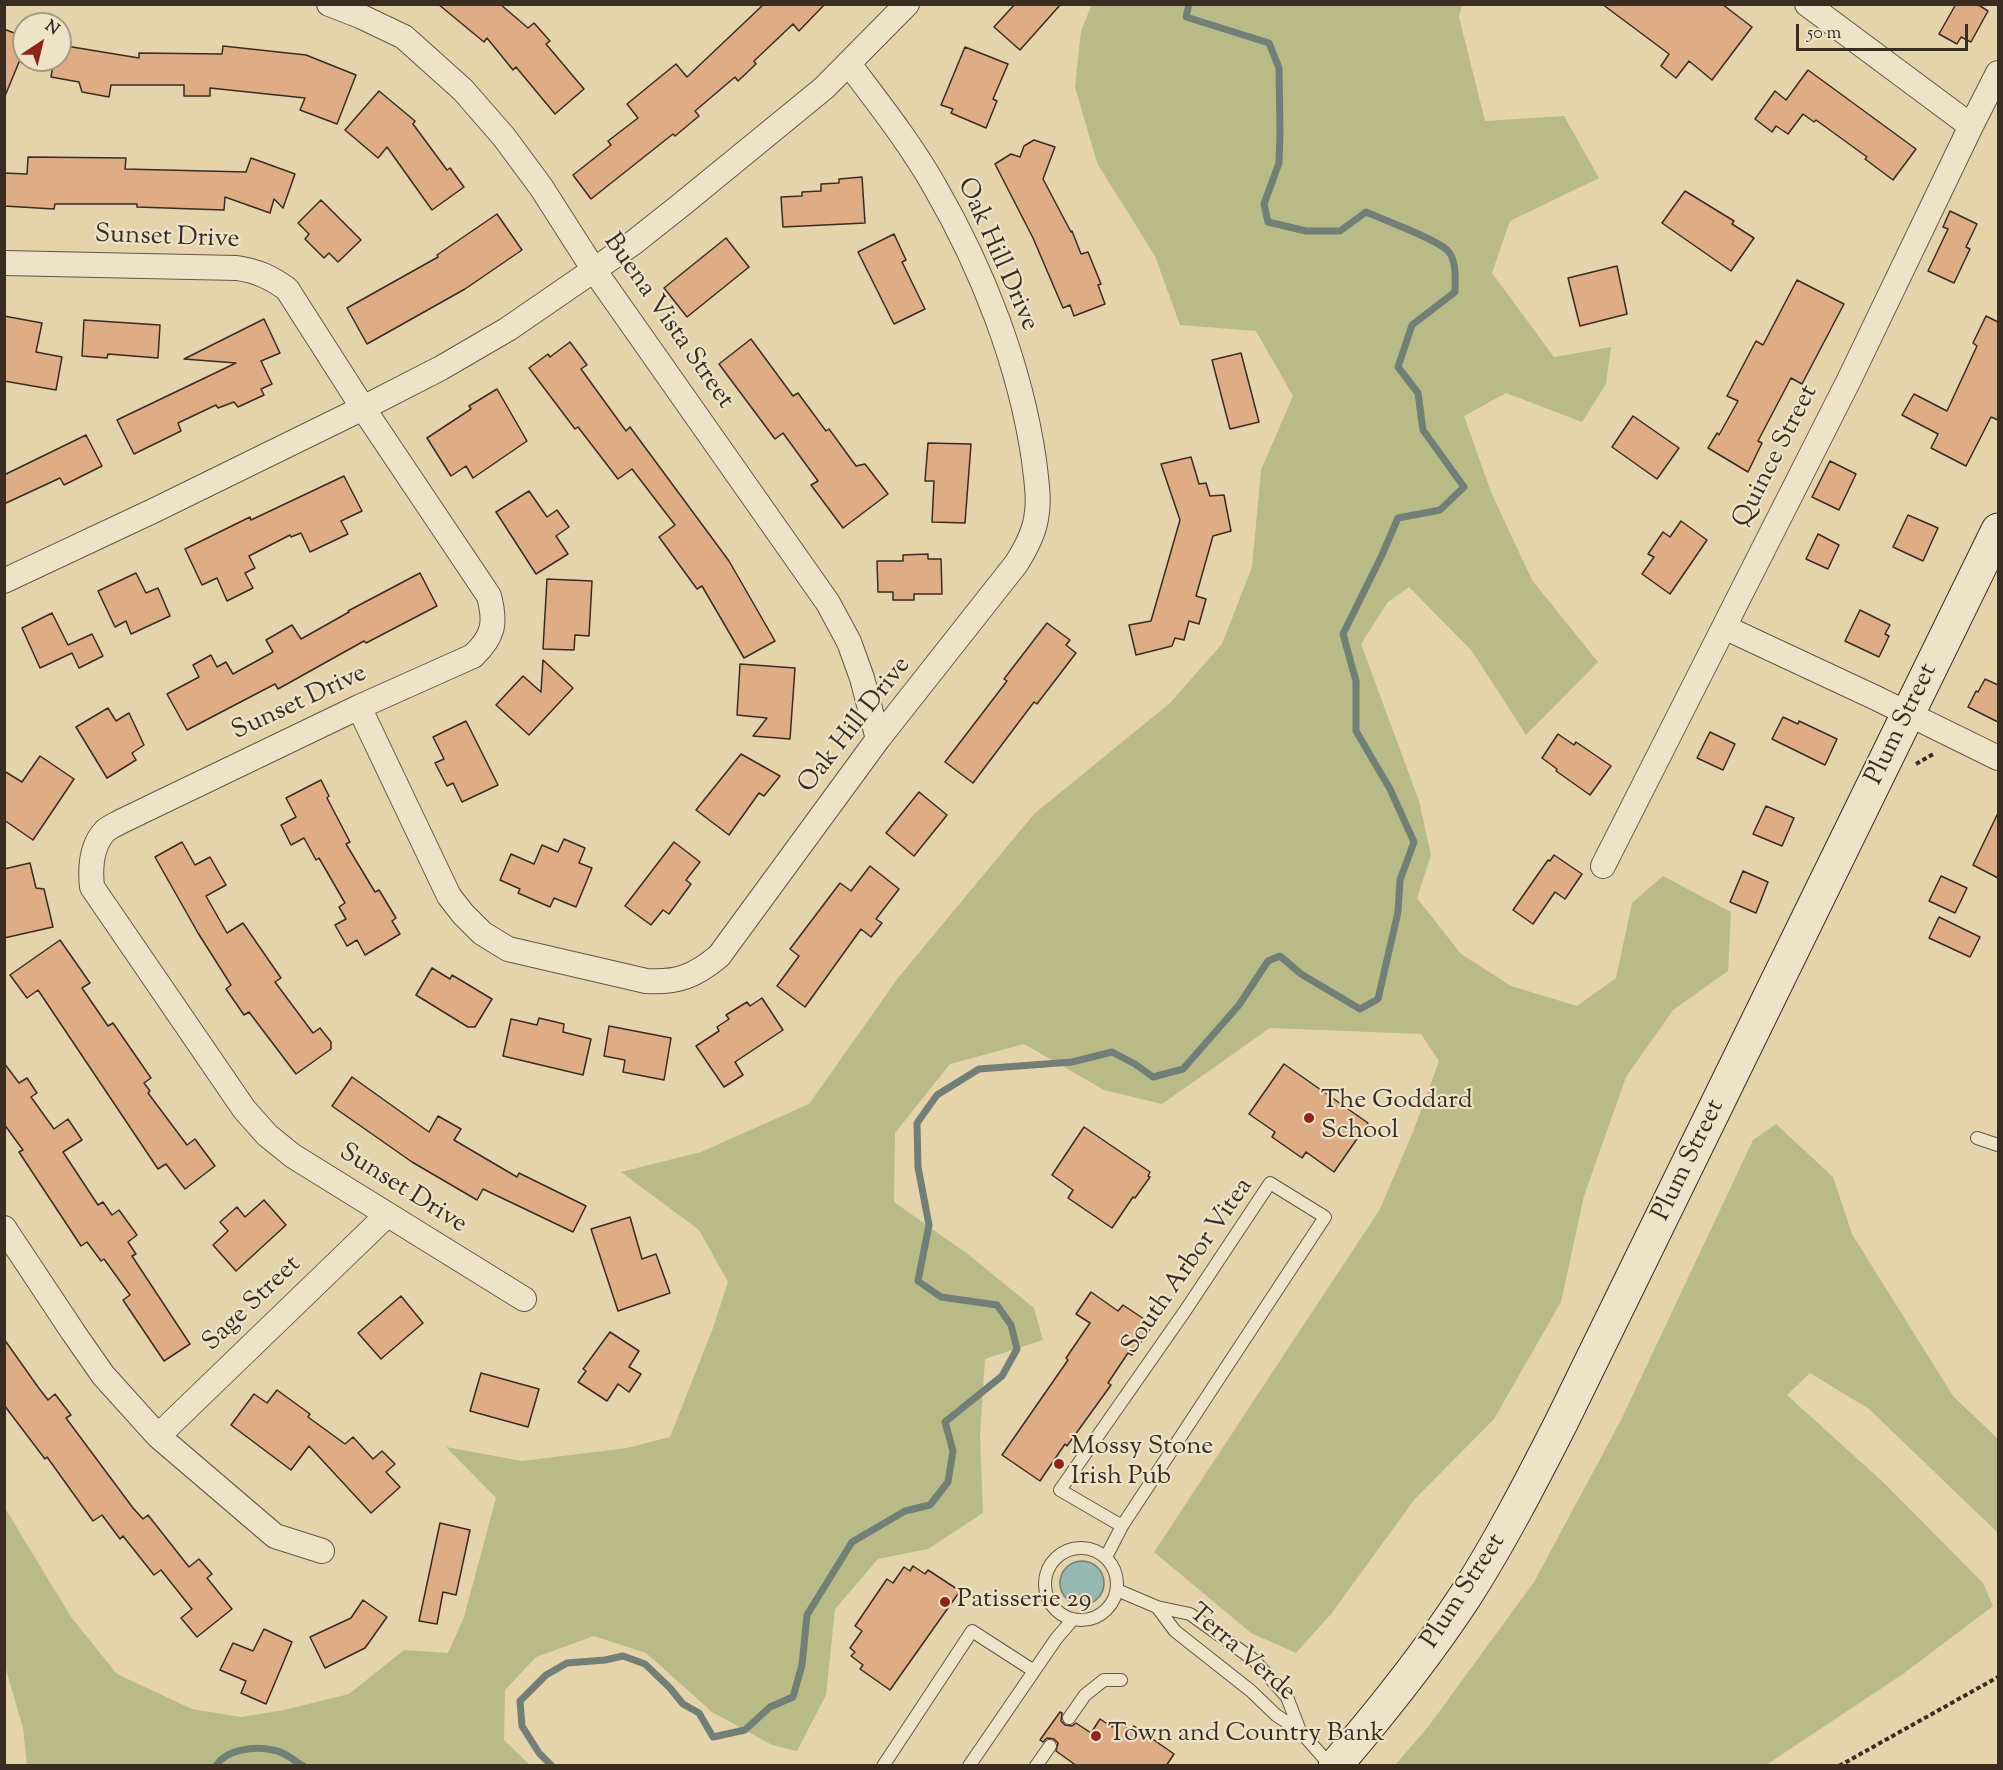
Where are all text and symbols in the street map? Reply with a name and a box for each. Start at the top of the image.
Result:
north arrow [12,12,72,72]
scale bar [1799,12,1972,50]
text: N [40,15,63,42]
text: 50 m [1807,21,1841,47]
street label: Oak Hill Drive [948,174,1044,336]
street label: Sunset Drive [94,221,240,257]
street label: Buena Vista Street [595,228,739,416]
street label: Quince Street [1728,381,1826,533]
street label: Oak Hill Drive [793,652,919,800]
street label: Sunset Drive [228,659,372,749]
street label: Plum Street [1860,659,1946,791]
place label: The Goddard School [1321,1087,1473,1148]
street label: Plum Street [1647,1095,1733,1227]
marker: The Goddard School [1302,1111,1316,1125]
street label: Sunset Drive [332,1138,472,1242]
street label: South Arbor Vitea [1117,1173,1261,1361]
street label: Sage Street [197,1251,309,1359]
place label: Mossy Stone Irish Pub [1071,1433,1213,1494]
marker: Mossy Stone Irish Pub [1052,1457,1066,1471]
street label: Plum Street [1416,1529,1514,1655]
place label: Patisserie 29 [957,1586,1091,1618]
marker: Patisserie 29 [938,1595,952,1609]
street label: Terra Verde [1181,1599,1301,1709]
place label: Town and Country Bank [1108,1720,1385,1752]
marker: Town and Country Bank [1089,1729,1103,1743]

